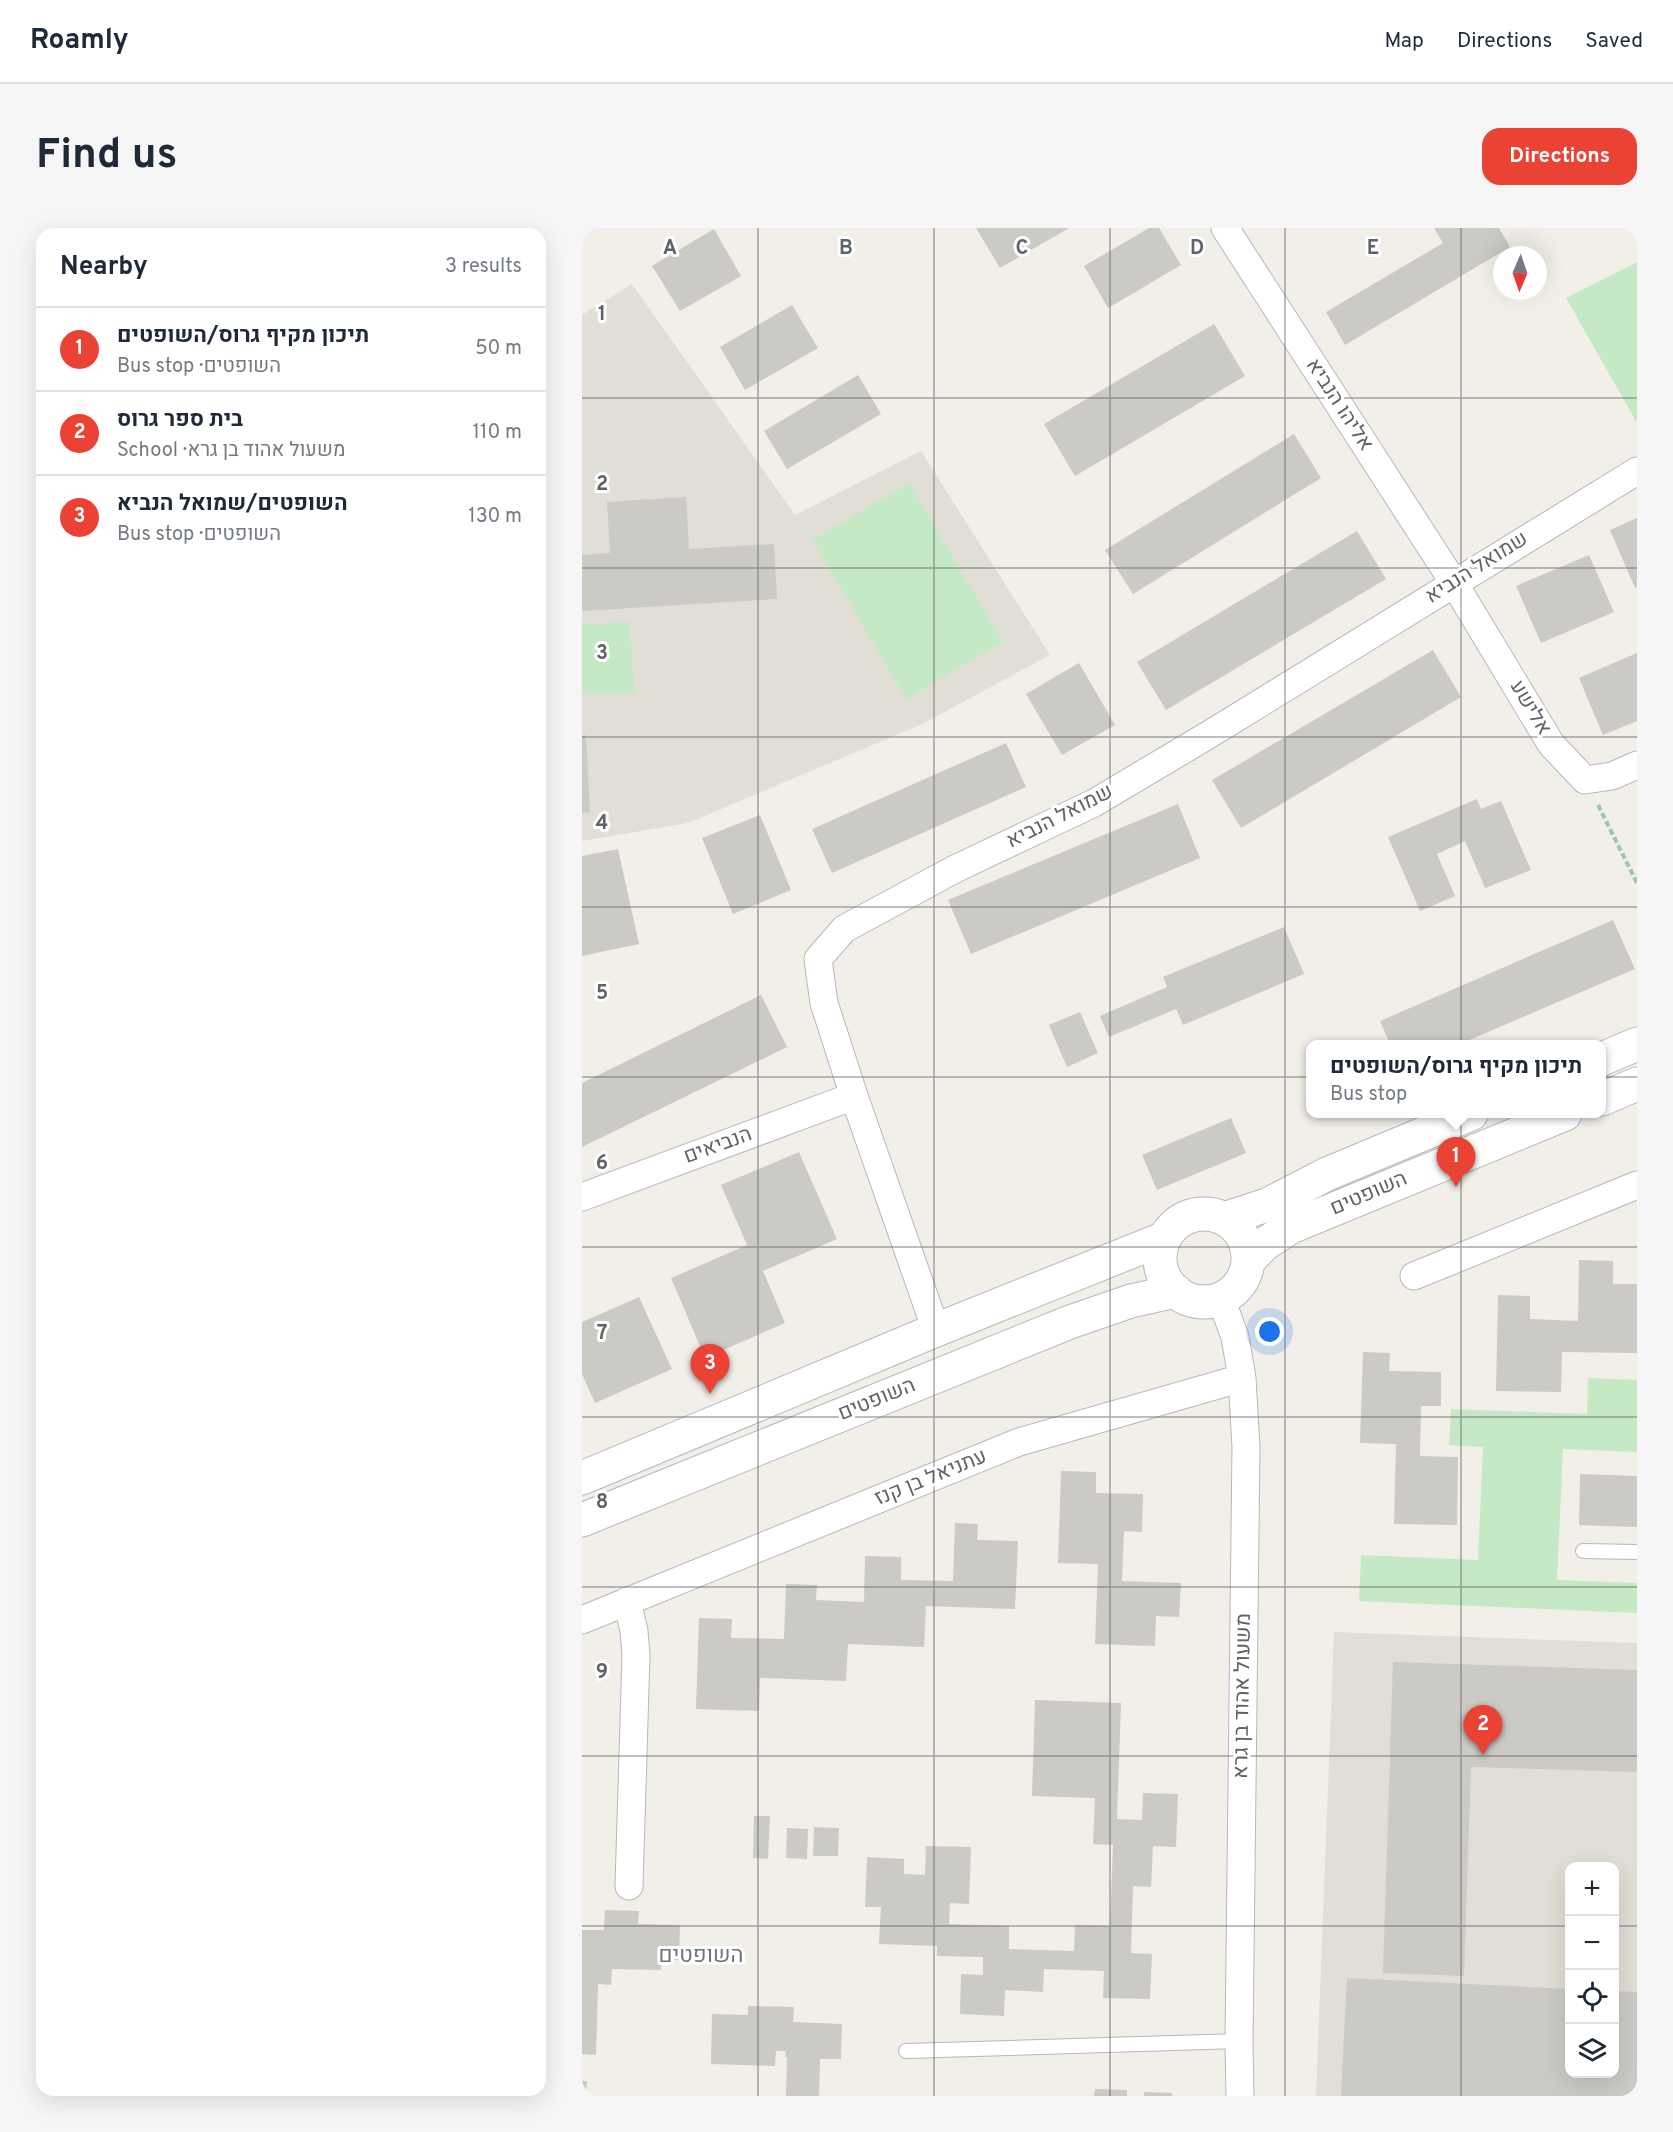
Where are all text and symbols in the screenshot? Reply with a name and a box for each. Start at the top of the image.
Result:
text: Roamly [30,23,129,59]
text: Map [1384,28,1424,55]
text: Directions [1457,28,1552,55]
text: Saved [1585,28,1643,55]
button: Directions [1482,128,1637,185]
text: Find us [36,130,177,183]
text: A [663,236,677,262]
text: B [839,236,853,262]
text: C [1016,236,1028,262]
text: D [1190,236,1204,262]
text: E [1367,236,1379,262]
north arrow [1493,246,1547,300]
text: Nearby [60,251,148,284]
text: 3 results [445,254,522,280]
text: 1 [598,302,606,328]
text: תיכון מקיף גרוס/השופטים [117,323,369,350]
text: 1 [76,336,84,362]
text: 50 m [475,336,522,362]
text: Bus stop · השופטים [117,354,281,380]
street label: אליהו הנביא [1299,354,1379,456]
text: בית ספר גרוס [117,407,243,434]
text: 2 [73,420,86,446]
text: 110 m [473,420,522,446]
text: School · משעול אהוד בן גרא [117,438,345,464]
text: 2 [596,472,608,498]
text: השופטים/שמואל הנביא [117,491,348,518]
text: 3 [74,504,86,530]
text: 130 m [468,504,522,530]
text: Bus stop · השופטים [117,522,281,548]
street label: שמואל הנביא [1421,526,1533,610]
text: 3 [596,641,608,667]
street label: אלישע [1503,676,1557,740]
street label: שמואל הנביא [1002,779,1118,855]
text: 4 [596,811,608,837]
text: 5 [596,981,608,1007]
popup [1306,1040,1606,1118]
text: תיכון מקיף גרוס/השופטים [1330,1054,1582,1081]
text: Bus stop [1330,1082,1407,1108]
street label: הנביאים [680,1121,756,1171]
pin: 1 [1436,1138,1476,1187]
text: 6 [596,1151,608,1177]
street label: השופטים [1326,1166,1412,1222]
your location [1255,1317,1284,1346]
text: 7 [597,1321,607,1347]
pin: 3 [690,1344,730,1394]
street label: השופטים [834,1372,920,1428]
street label: עתניאל בן קנז [871,1443,991,1513]
text: 8 [596,1490,608,1516]
street label: משעול אהוד בן גרא [1228,1613,1258,1779]
text: 9 [596,1660,608,1686]
pin: 2 [1464,1706,1502,1755]
map controls [1565,1862,1619,2078]
button: + [1565,1862,1619,1916]
button: − [1565,1916,1619,1970]
district label: השופטים [659,1943,743,1970]
button: locate [1565,1970,1619,2024]
button: layers [1565,2024,1619,2078]

